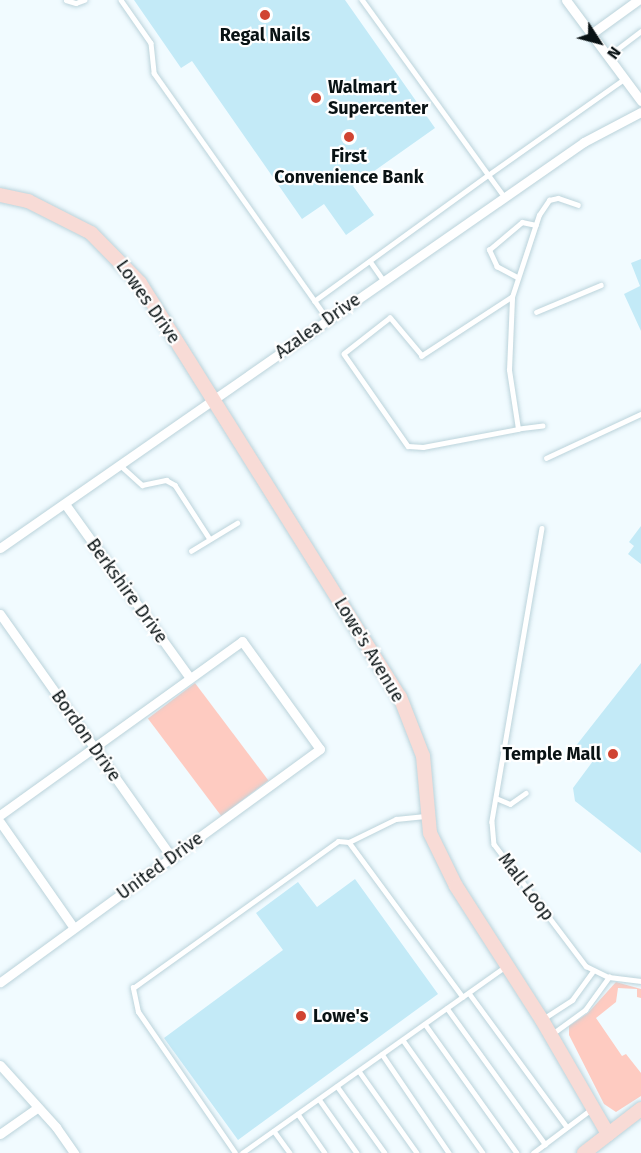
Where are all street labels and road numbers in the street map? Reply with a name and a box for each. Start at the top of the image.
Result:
street label: Lowes Drive [111,256,185,348]
street label: Azalea Drive [271,289,365,363]
street label: Berkshire Drive [82,534,172,648]
street label: Lowe's Avenue [329,594,409,706]
street label: Bordon Drive [47,686,125,786]
street label: United Drive [113,827,207,905]
street label: Mall Loop [494,849,558,925]

